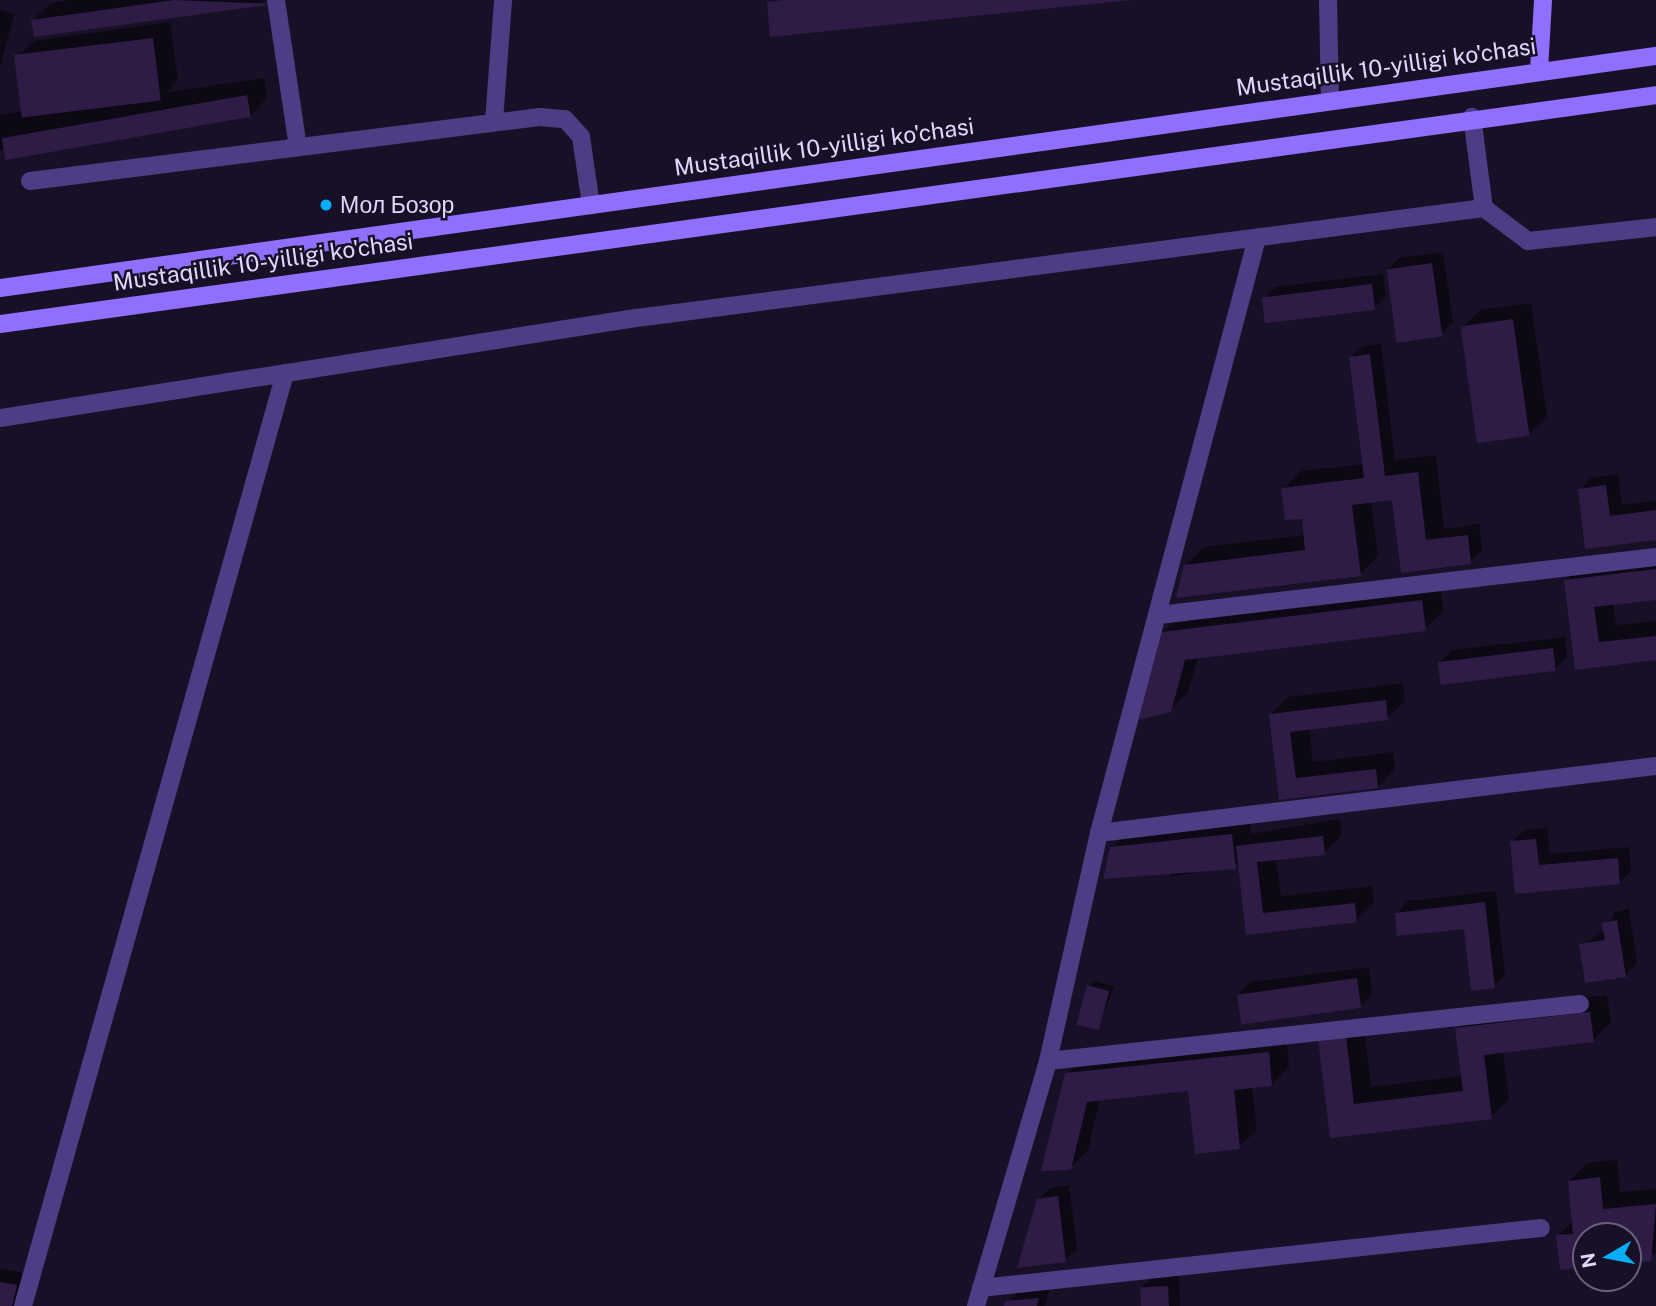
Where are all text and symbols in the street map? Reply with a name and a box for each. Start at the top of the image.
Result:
street label: Mustaqillik 10-yilligi ko'chasi [1234,32,1538,102]
street label: Mustaqillik 10-yilligi ko'chasi [672,112,976,182]
place label: Мол Бозор [340,191,454,219]
marker: Мол Бозор [318,197,334,213]
street label: Mustaqillik 10-yilligi ko'chasi [111,227,415,297]
north arrow [1572,1222,1642,1292]
text: N [1576,1251,1600,1270]

